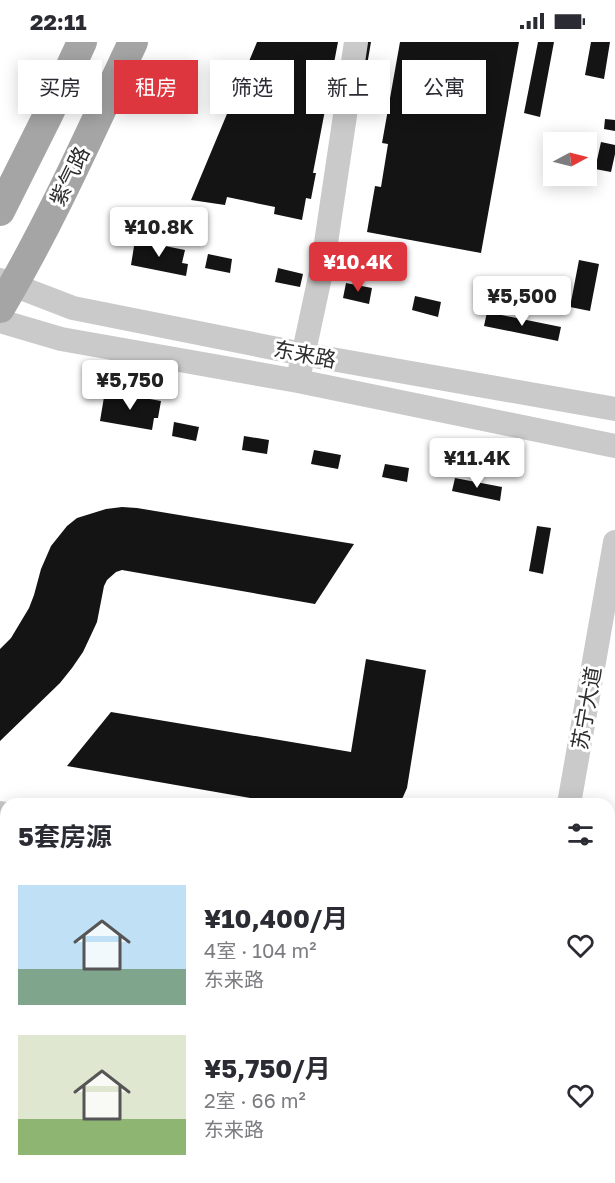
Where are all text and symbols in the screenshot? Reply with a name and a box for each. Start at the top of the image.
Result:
text: 22:11 [30,8,87,35]
chip: 买房 [18,60,102,114]
chip: 租房 [114,60,198,114]
chip: 筛选 [210,60,294,114]
chip: 新上 [306,60,390,114]
chip: 公寓 [402,60,486,114]
north arrow [543,132,597,186]
map controls [543,132,597,186]
street label: 紫气路 [44,142,94,210]
pin: ¥10.8K [110,207,208,258]
text: ¥10.8K [124,214,194,238]
pin: ¥10.4K [309,242,407,293]
text: ¥10.4K [323,249,393,273]
pin: ¥5,500 [473,276,571,327]
text: ¥5,500 [487,283,557,307]
street label: 东来路 [272,335,338,373]
pin: ¥5,750 [81,360,179,411]
text: ¥5,750 [96,367,164,391]
pin: ¥11.4K [428,438,526,489]
text: ¥11.4K [443,445,511,469]
street label: 苏宁大道 [566,664,606,752]
icon: filters [564,818,597,851]
text: 5套房源 [18,821,112,852]
text: ¥10,400/月 [204,903,348,934]
icon: home [66,909,138,981]
icon: heart [564,929,597,962]
text: 4室 · 104 m² [204,938,316,962]
text: 东来路 [204,967,264,991]
text: ¥5,750/月 [204,1053,331,1084]
icon: home [66,1059,138,1131]
icon: heart [564,1079,597,1112]
text: 2室 · 66 m² [204,1088,306,1112]
text: 东来路 [204,1117,264,1141]

